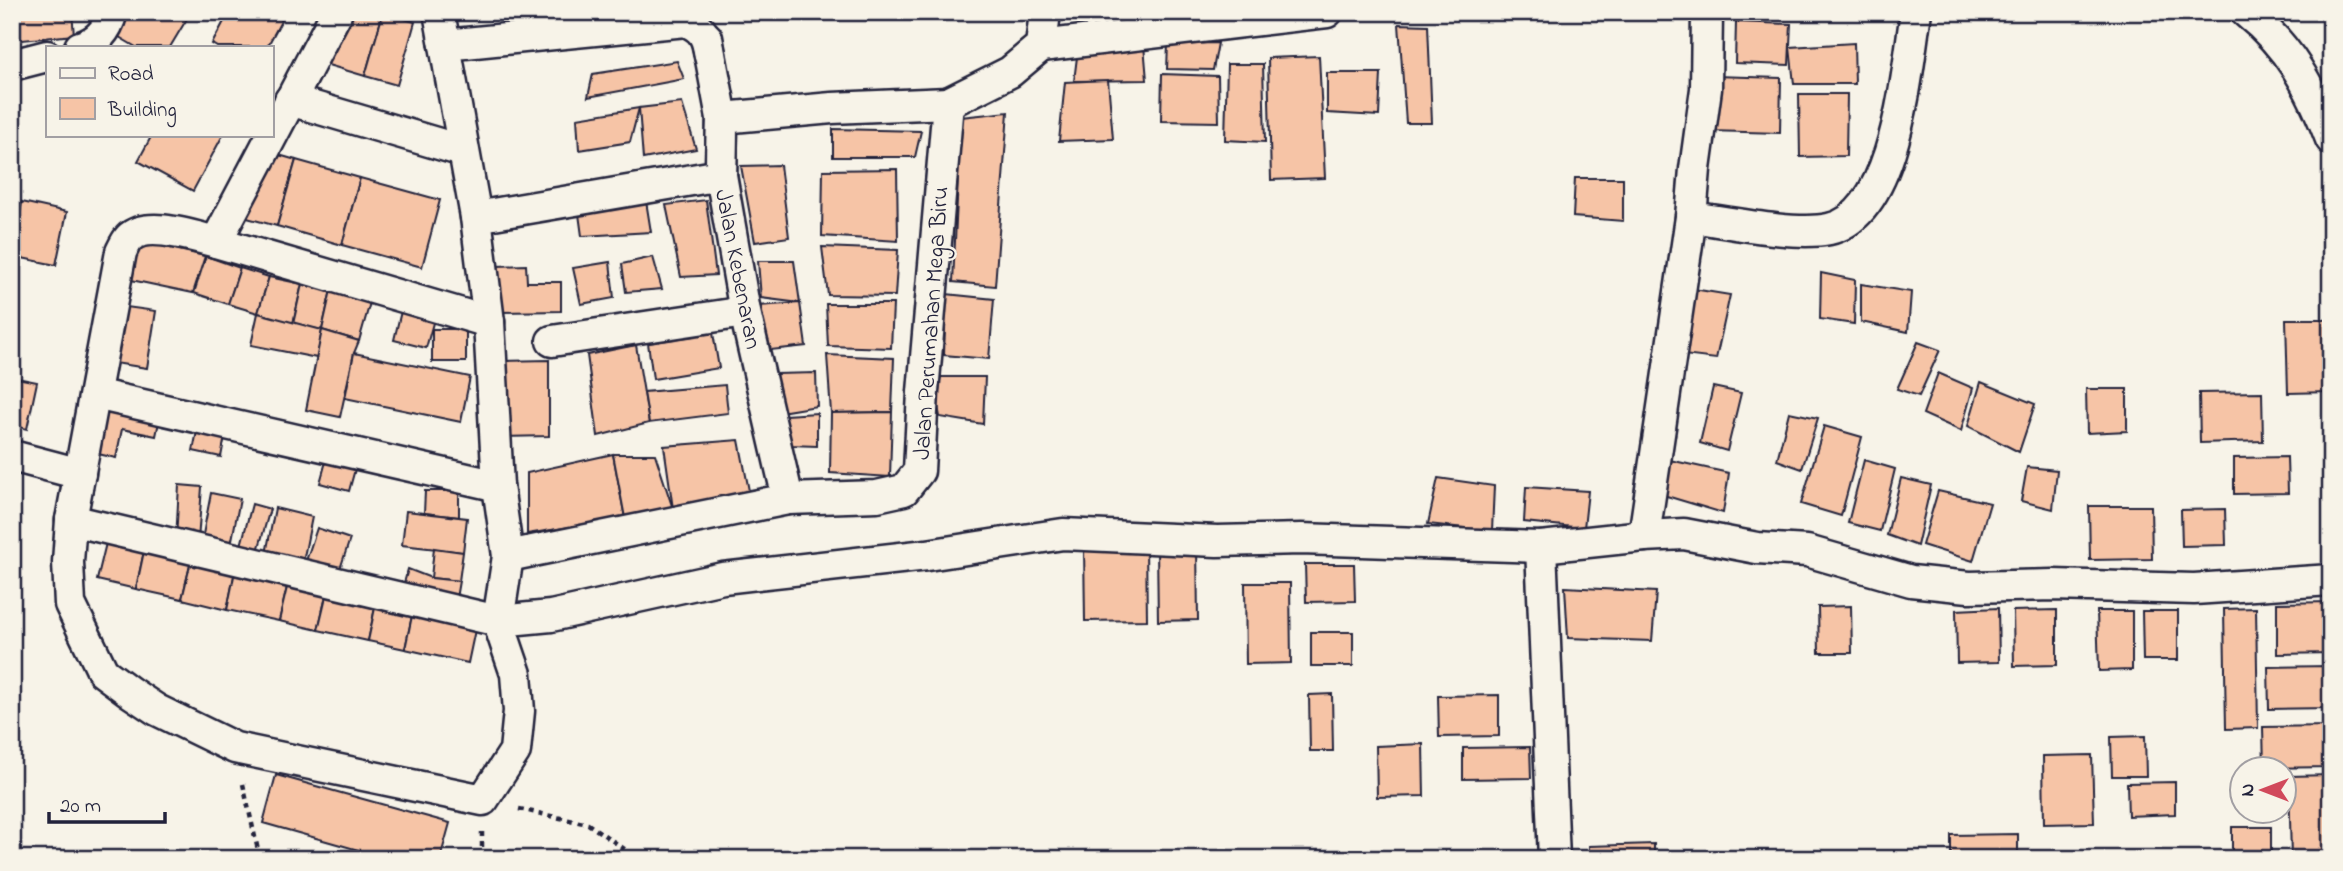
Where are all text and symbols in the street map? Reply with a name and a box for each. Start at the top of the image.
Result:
legend [46,46,273,136]
text: Road [108,60,154,90]
text: Building [107,96,177,128]
street label: Jalan Perumahan Mega Biru [905,185,960,461]
street label: Jalan Kebenaran [704,186,769,352]
north arrow [2228,756,2298,826]
scale bar [49,780,164,824]
text: N [2235,783,2262,796]
text: 20 m [60,792,101,822]

